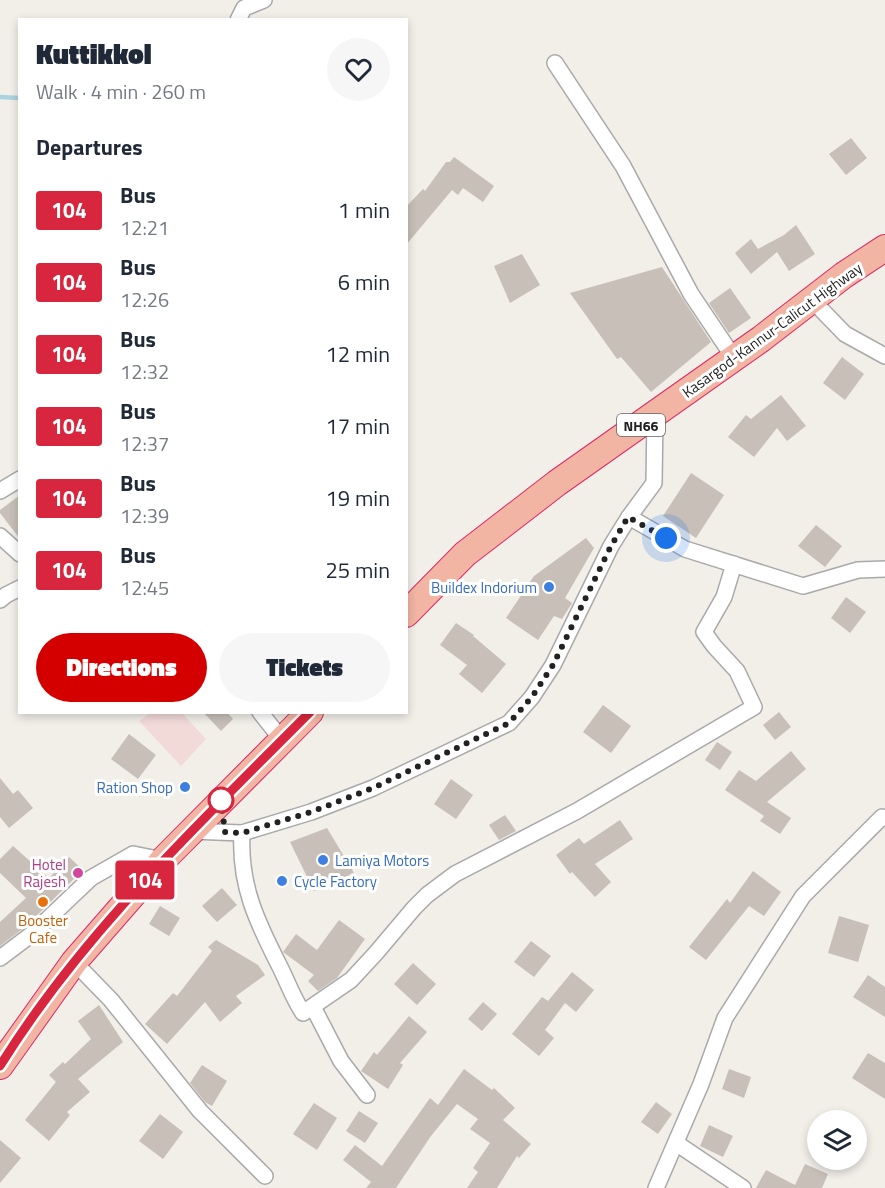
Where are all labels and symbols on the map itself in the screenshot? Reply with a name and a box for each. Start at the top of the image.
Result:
street label: Kasargod-Kannur-Calicut Highway [677,257,867,403]
road number: NH66 [617,414,665,436]
your location [651,523,681,553]
place label: Buildex Indorium [431,576,537,599]
marker: Buildex Indorium [542,580,556,594]
place label: Ration Shop [96,776,173,799]
marker: Ration Shop [178,780,192,794]
unlabelled marker [208,787,234,813]
place label: Lamiya Motors [335,849,429,872]
place label: Hotel Rajesh [23,853,66,893]
marker: Lamiya Motors [316,853,330,867]
line badge: 104 [110,860,180,900]
marker: Hotel Rajesh [71,866,85,880]
place label: Cycle Factory [294,870,377,893]
marker: Cycle Factory [275,874,289,888]
marker: Booster Cafe [36,895,50,909]
place label: Booster Cafe [18,909,68,949]

